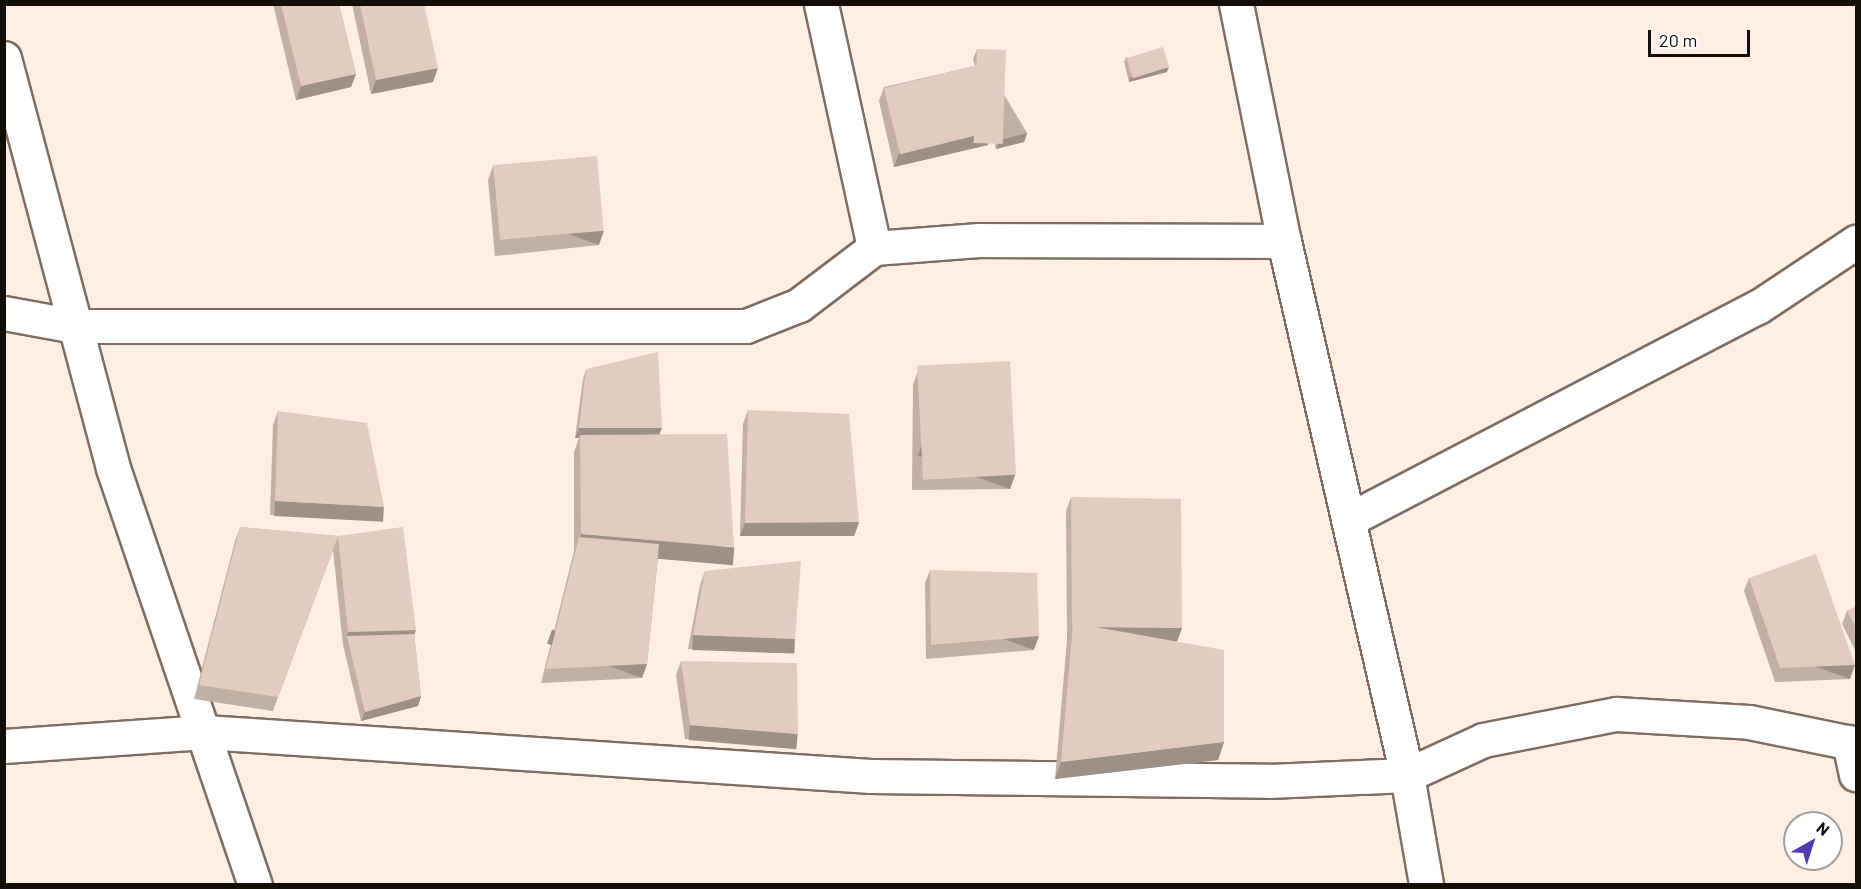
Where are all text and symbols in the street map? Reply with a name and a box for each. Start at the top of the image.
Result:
scale bar [1651,18,1753,56]
text: 20 m [1659,29,1697,51]
north arrow [1783,811,1843,871]
text: N [1813,817,1833,839]

